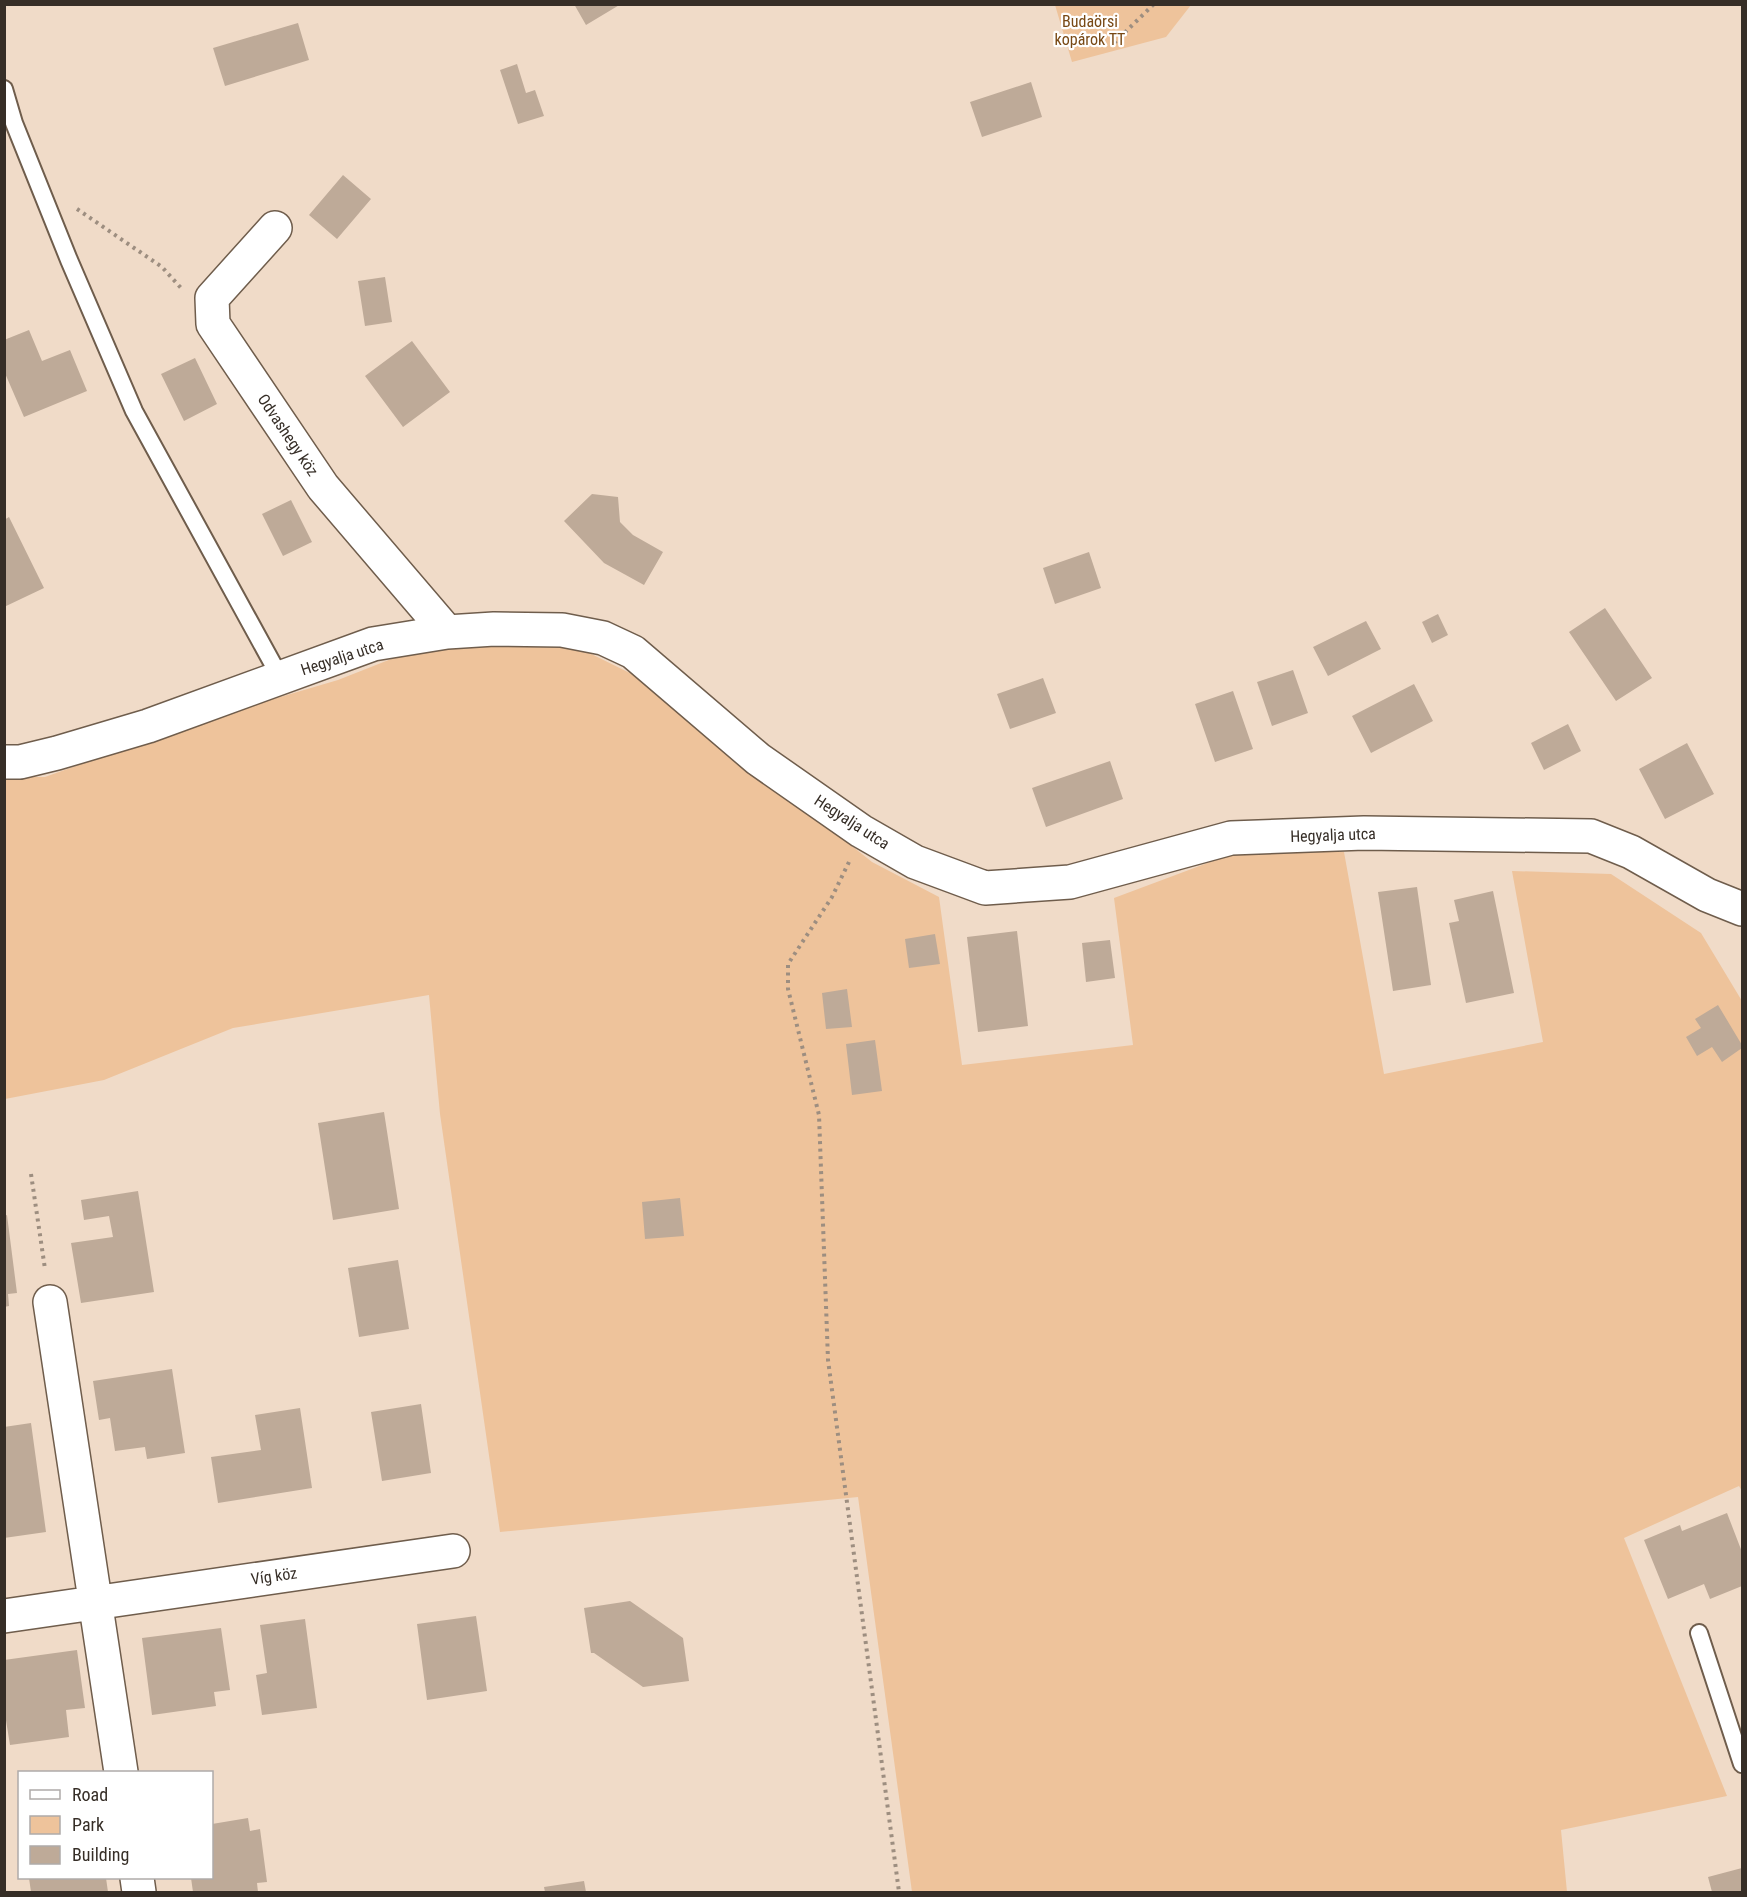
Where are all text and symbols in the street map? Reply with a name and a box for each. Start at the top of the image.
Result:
park label: Budaörsi kopárok TT [1055,12,1125,49]
street label: Odvashegy köz [254,390,322,480]
street label: Hegyalja utca [298,635,386,679]
street label: Hegyalja utca [811,791,893,853]
street label: Hegyalja utca [1290,824,1376,846]
street label: Víg köz [250,1563,298,1589]
legend [18,1771,213,1879]
text: Road [72,1784,108,1805]
text: Park [72,1814,104,1835]
text: Building [72,1844,129,1865]

